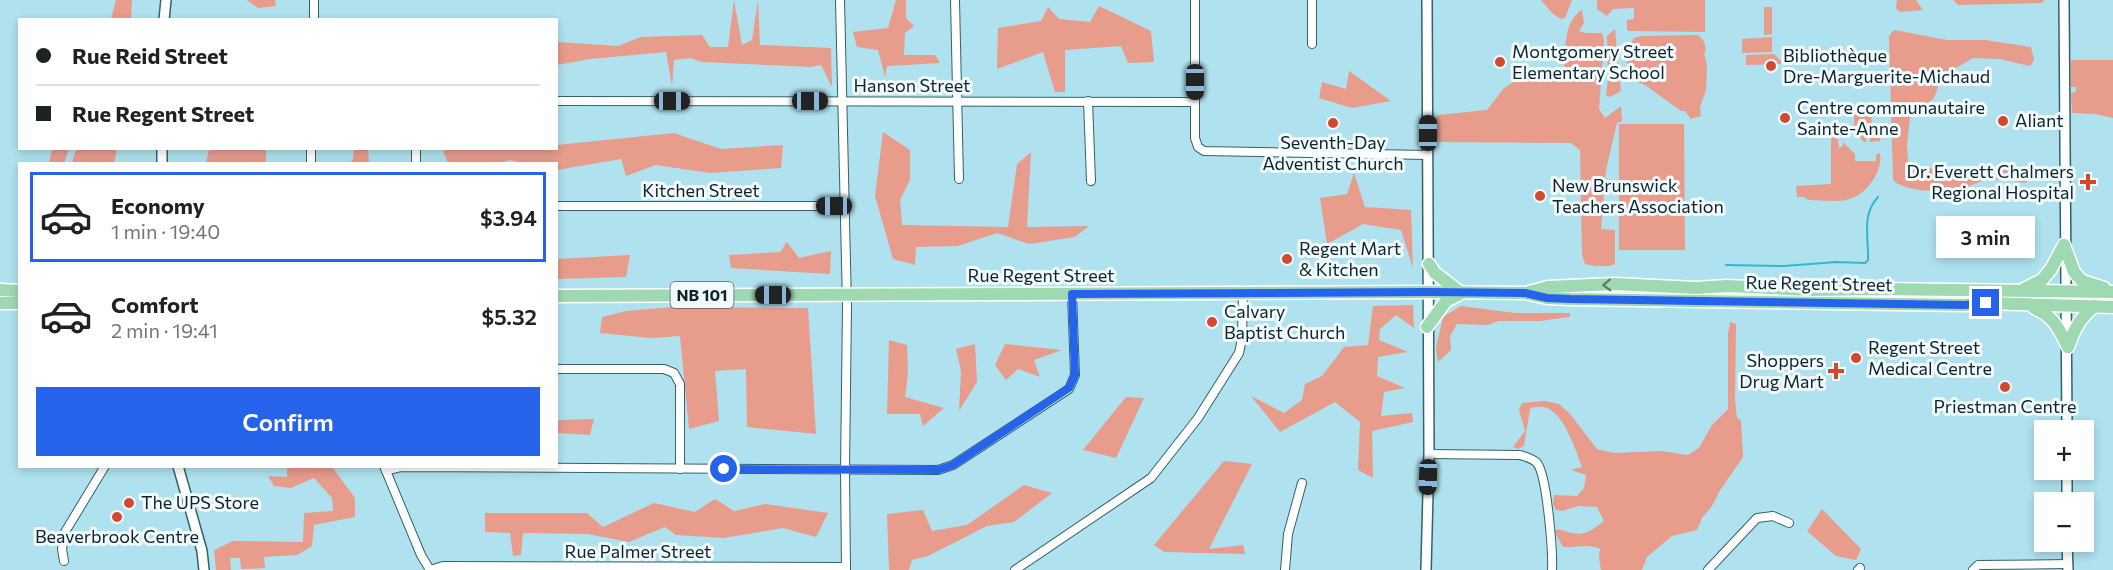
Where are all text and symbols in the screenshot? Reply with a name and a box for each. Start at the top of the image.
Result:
place label: Montgomery Street Elementary School [1512,40,1674,83]
text: Rue Reid Street [72,42,228,69]
place label: Bibliothèque Dre-Marguerite-Michaud [1783,44,1990,87]
marker: Montgomery Street Elementary School [1493,55,1507,69]
marker: Bibliothèque Dre-Marguerite-Michaud [1764,59,1778,73]
car [1186,64,1204,100]
street label: Hanson Street [854,74,970,96]
car [654,92,690,110]
car [792,92,828,110]
place label: Centre communautaire Sainte-Anne [1797,96,1985,139]
text: Rue Regent Street [72,100,254,127]
place label: Aliant [2015,109,2064,131]
marker: Centre communautaire Sainte-Anne [1778,111,1792,125]
marker: Aliant [1996,114,2010,128]
car [1419,115,1437,151]
marker: Seventh-Day Adventist Church [1326,116,1340,130]
place label: Seventh-Day Adventist Church [1263,131,1403,174]
place label: Dr. Everett Chalmers Regional Hospital [1907,160,2074,203]
marker: Dr. Everett Chalmers Regional Hospital [2079,173,2097,191]
place label: New Brunswick Teachers Association [1552,174,1724,217]
street label: Kitchen Street [642,179,760,201]
marker: New Brunswick Teachers Association [1533,189,1547,203]
icon: car [39,190,93,244]
text: Economy [111,192,205,219]
car [816,197,852,215]
text: $3.94 [480,204,537,231]
callout: 3 min [1936,216,2036,258]
text: 1 min · 19:40 [111,219,220,243]
text: 3 min [1961,225,2010,249]
place label: Regent Mart & Kitchen [1299,237,1401,280]
marker: Regent Mart & Kitchen [1280,252,1294,266]
street label: Rue Regent Street [967,264,1115,286]
street label: Rue Regent Street [1745,271,1893,295]
one-way arrow [1602,278,1611,291]
road number: NB 101 [670,282,734,308]
car [755,286,791,304]
icon: car [39,289,93,343]
route end [1972,289,1999,316]
text: Comfort [111,291,199,318]
place label: Calvary Baptist Church [1224,300,1345,343]
text: $5.32 [481,303,537,330]
marker: Calvary Baptist Church [1205,315,1219,329]
text: 2 min · 19:41 [111,318,218,342]
place label: Regent Street Medical Centre [1868,336,1992,379]
place label: Shoppers Drug Mart [1739,349,1824,392]
marker: Regent Street Medical Centre [1849,351,1863,365]
marker: Shoppers Drug Mart [1829,364,1843,378]
marker: Priestman Centre [1998,380,2012,394]
button: Confirm [36,387,540,456]
place label: Priestman Centre [1934,395,2076,417]
map controls [2034,420,2094,552]
button: + [2034,420,2094,480]
route start [710,455,737,482]
car [1418,459,1438,495]
place label: The UPS Store [141,491,259,513]
button: − [2034,492,2094,552]
marker: The UPS Store [122,496,136,510]
marker: Beaverbrook Centre [110,510,124,524]
place label: Beaverbrook Centre [35,525,199,547]
street label: Rue Palmer Street [565,540,711,562]

